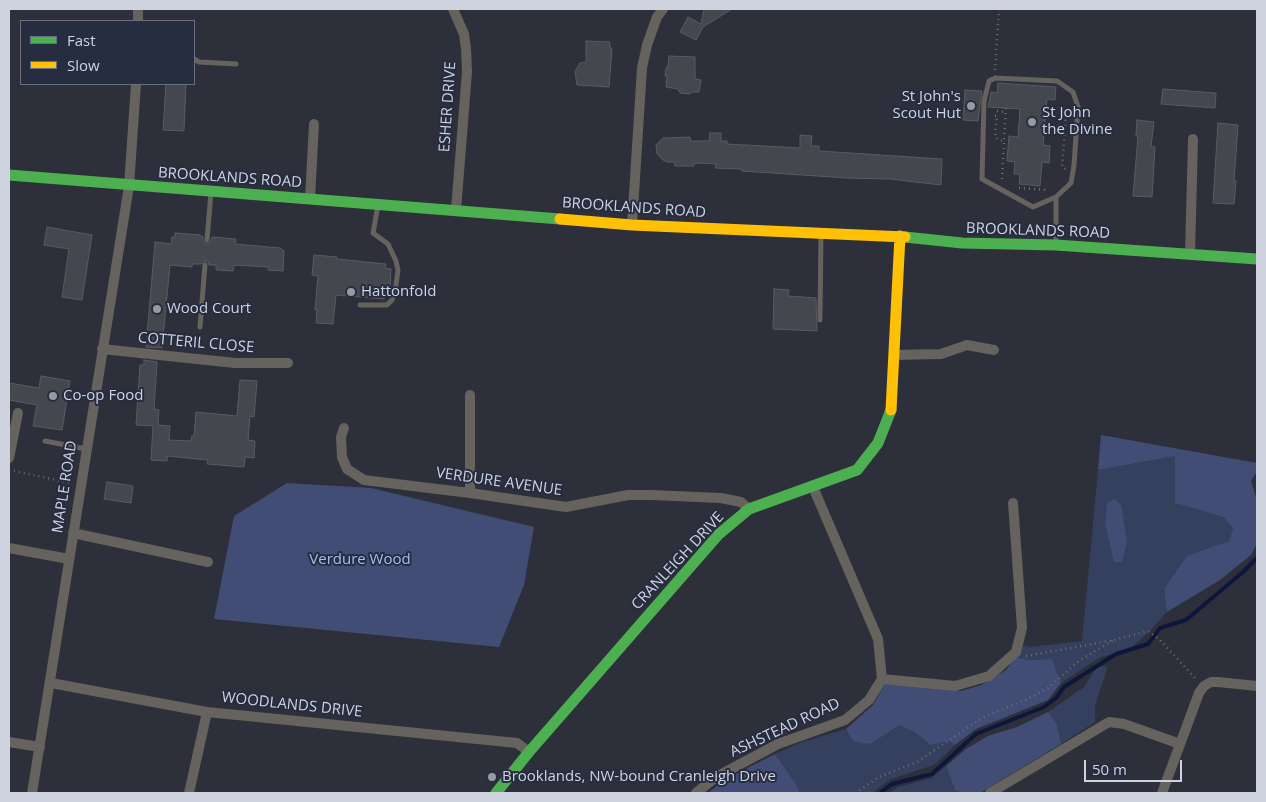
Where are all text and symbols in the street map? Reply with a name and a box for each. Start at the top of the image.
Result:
legend [20,20,195,85]
text: Fast [67,30,96,50]
text: Slow [67,55,100,75]
street label: ESHER DRIVE [436,61,460,153]
place label: St John's Scout Hut [893,88,961,123]
marker: St John's Scout Hut [965,100,977,112]
place label: St John the Divine [1042,104,1112,139]
marker: St John the Divine [1026,116,1038,128]
street label: BROOKLANDS ROAD [157,164,303,192]
street label: BROOKLANDS ROAD [561,194,707,222]
street label: BROOKLANDS ROAD [966,219,1110,243]
place label: Hattonfold [361,283,436,301]
marker: Hattonfold [345,286,357,298]
place label: Wood Court [167,300,251,318]
marker: Wood Court [151,303,163,315]
street label: COTTERIL CLOSE [137,329,255,357]
place label: Co-op Food [63,387,143,405]
marker: Co-op Food [47,390,59,402]
street label: MAPLE ROAD [49,439,81,535]
street label: VERDURE AVENUE [435,464,563,500]
street label: CRANLEIGH DRIVE [628,508,728,614]
park label: Verdure Wood [309,551,411,569]
street label: WOODLANDS DRIVE [221,689,363,721]
street label: ASHSTEAD ROAD [727,695,843,761]
scale bar [1086,750,1184,782]
text: 50 m [1092,759,1127,779]
place label: Brooklands, NW-bound Cranleigh Drive [502,768,776,786]
marker: Brooklands, NW-bound Cranleigh Drive [486,771,498,783]

